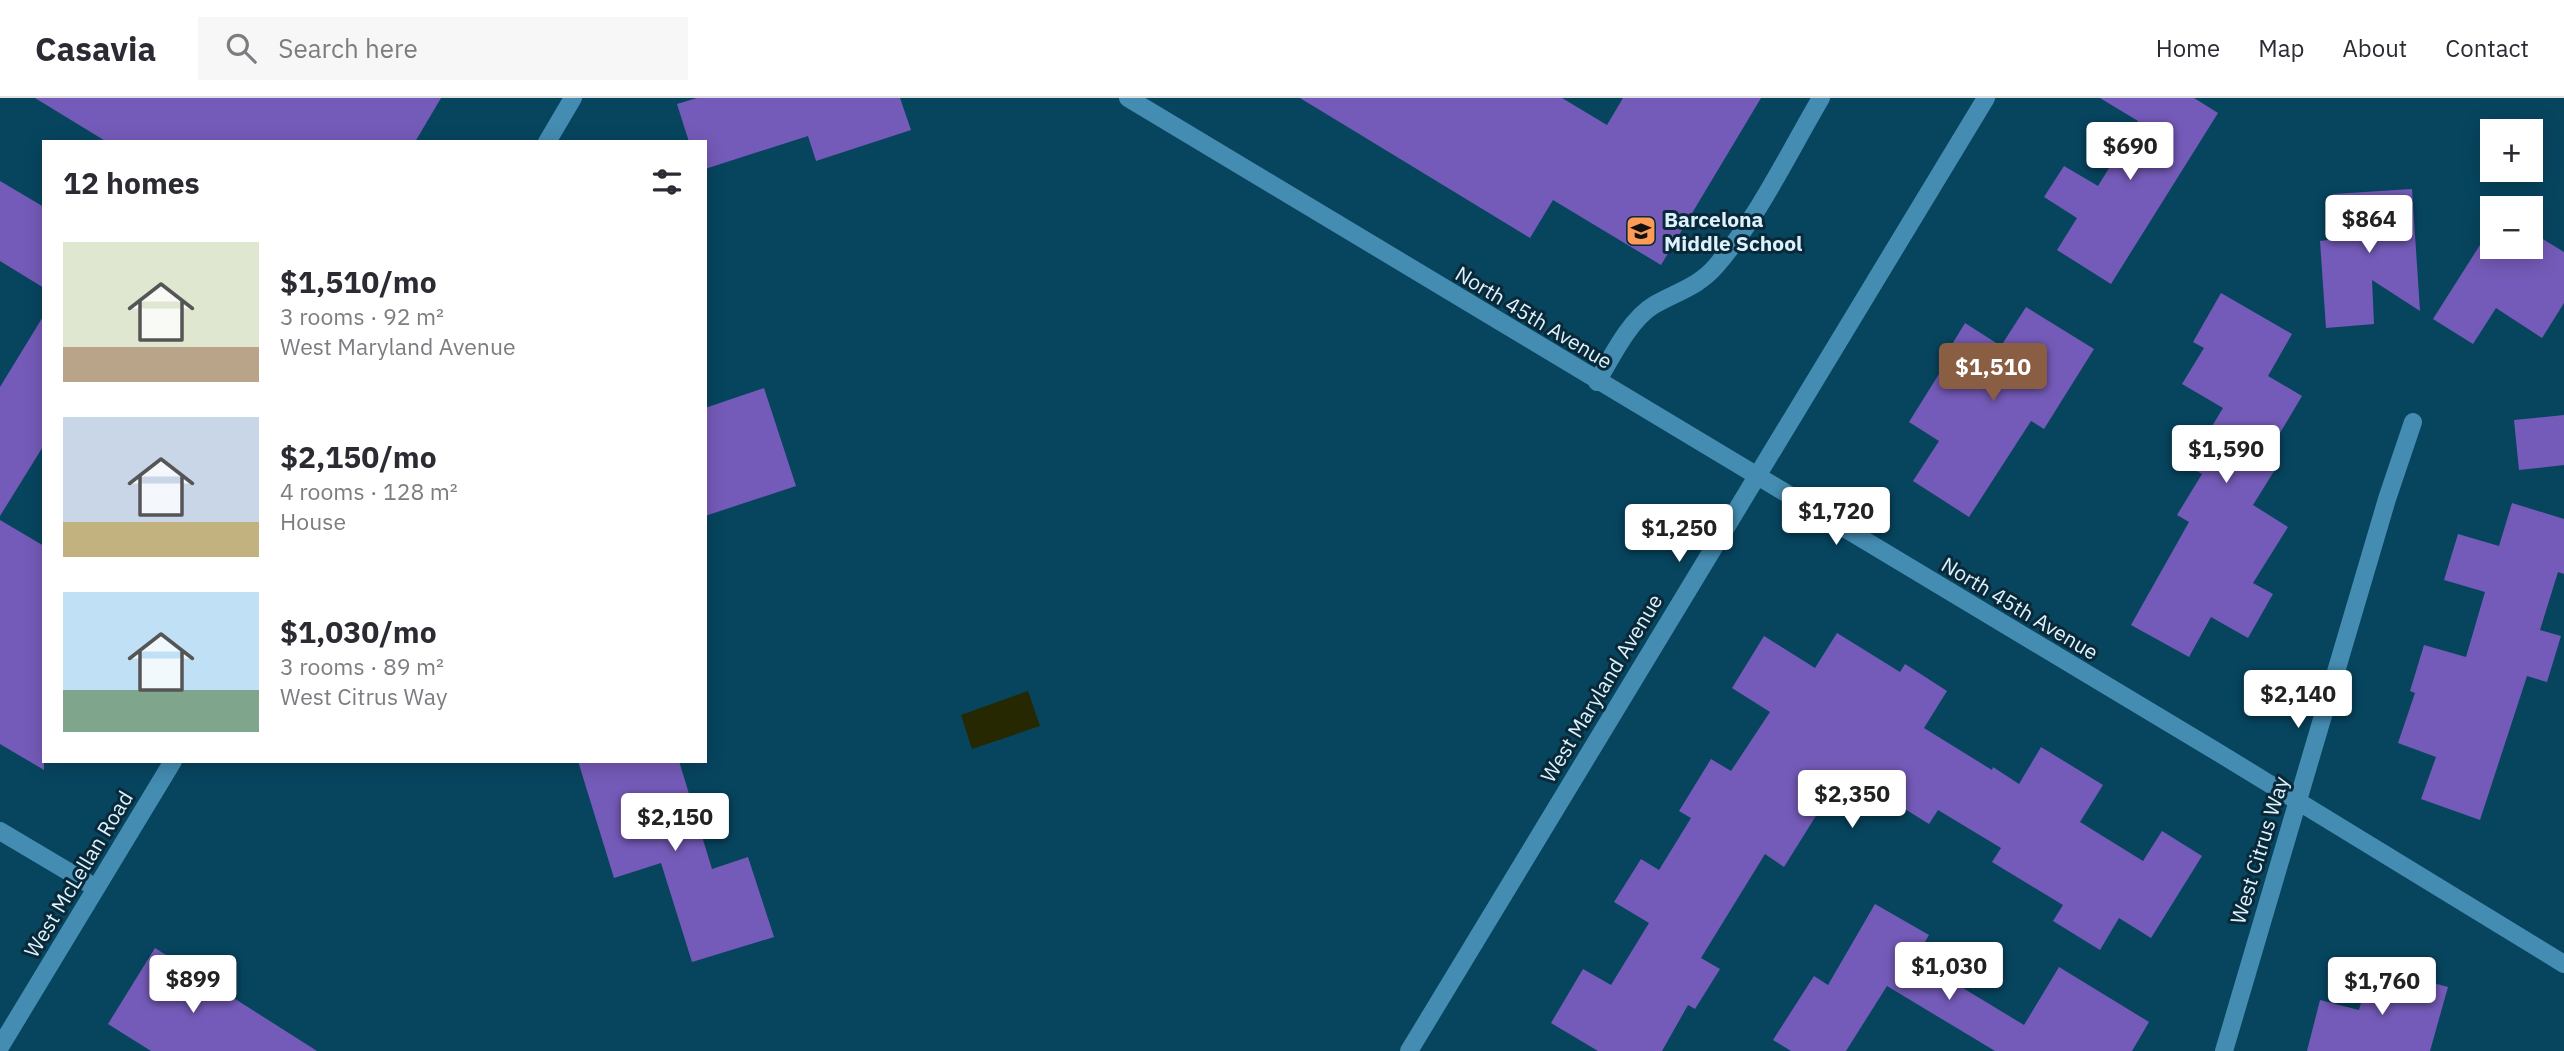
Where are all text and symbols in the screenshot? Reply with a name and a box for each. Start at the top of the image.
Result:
search box [198,17,688,80]
text: Casavia [35,27,156,70]
icon: search [222,29,260,67]
text: Search here [278,31,418,65]
text: Home [2156,32,2220,64]
text: Map [2258,32,2304,64]
text: About [2342,32,2407,64]
text: Contact [2445,32,2529,64]
map controls [2480,119,2543,259]
button: + [2480,119,2543,182]
pin: $690 [2089,122,2171,182]
text: $690 [2102,130,2158,160]
text: 12 homes [63,163,200,202]
icon: filters [648,163,686,201]
pin: $864 [2328,195,2410,255]
button: − [2480,196,2543,259]
text: $864 [2341,203,2397,233]
place label: Barcelona Middle School [1664,205,1802,257]
school or university icon: Barcelona Middle School [1624,214,1658,248]
street label: North 45th Avenue [1450,259,1618,375]
text: $1,510/mo [280,262,437,301]
icon: home [119,270,203,354]
text: 3 rooms · 92 m² [280,301,444,331]
text: West Maryland Avenue [280,331,516,361]
pin: $1,510 [1936,344,2050,403]
text: $1,510 [1955,351,2031,381]
pin: $1,590 [2169,426,2283,485]
text: $1,590 [2188,433,2264,463]
text: $2,150/mo [280,437,437,476]
icon: home [119,445,203,529]
text: 4 rooms · 128 m² [280,476,458,506]
pin: $1,720 [1779,488,1893,547]
text: $1,720 [1798,495,1874,525]
pin: $1,250 [1622,504,1736,564]
text: House [280,506,346,536]
text: $1,250 [1641,512,1717,542]
street label: North 45th Avenue [1936,550,2104,666]
street label: West Maryland Avenue [1534,589,1668,787]
text: $1,030/mo [280,612,437,651]
icon: home [119,620,203,704]
text: 3 rooms · 89 m² [280,651,444,681]
pin: $2,140 [2241,670,2355,730]
text: $2,140 [2260,678,2336,708]
text: West Citrus Way [280,681,447,711]
pin: $2,350 [1795,770,1909,830]
street label: West Citrus Way [2223,772,2295,927]
text: $2,350 [1814,778,1890,808]
street label: West McLellan Road [17,786,139,962]
pin: $2,150 [618,794,732,853]
text: $2,150 [637,801,713,831]
pin: $1,030 [1892,942,2006,1002]
text: $1,030 [1911,950,1987,980]
pin: $899 [152,956,234,1015]
pin: $1,760 [2325,958,2439,1017]
text: $899 [165,963,221,993]
text: $1,760 [2344,965,2420,995]

